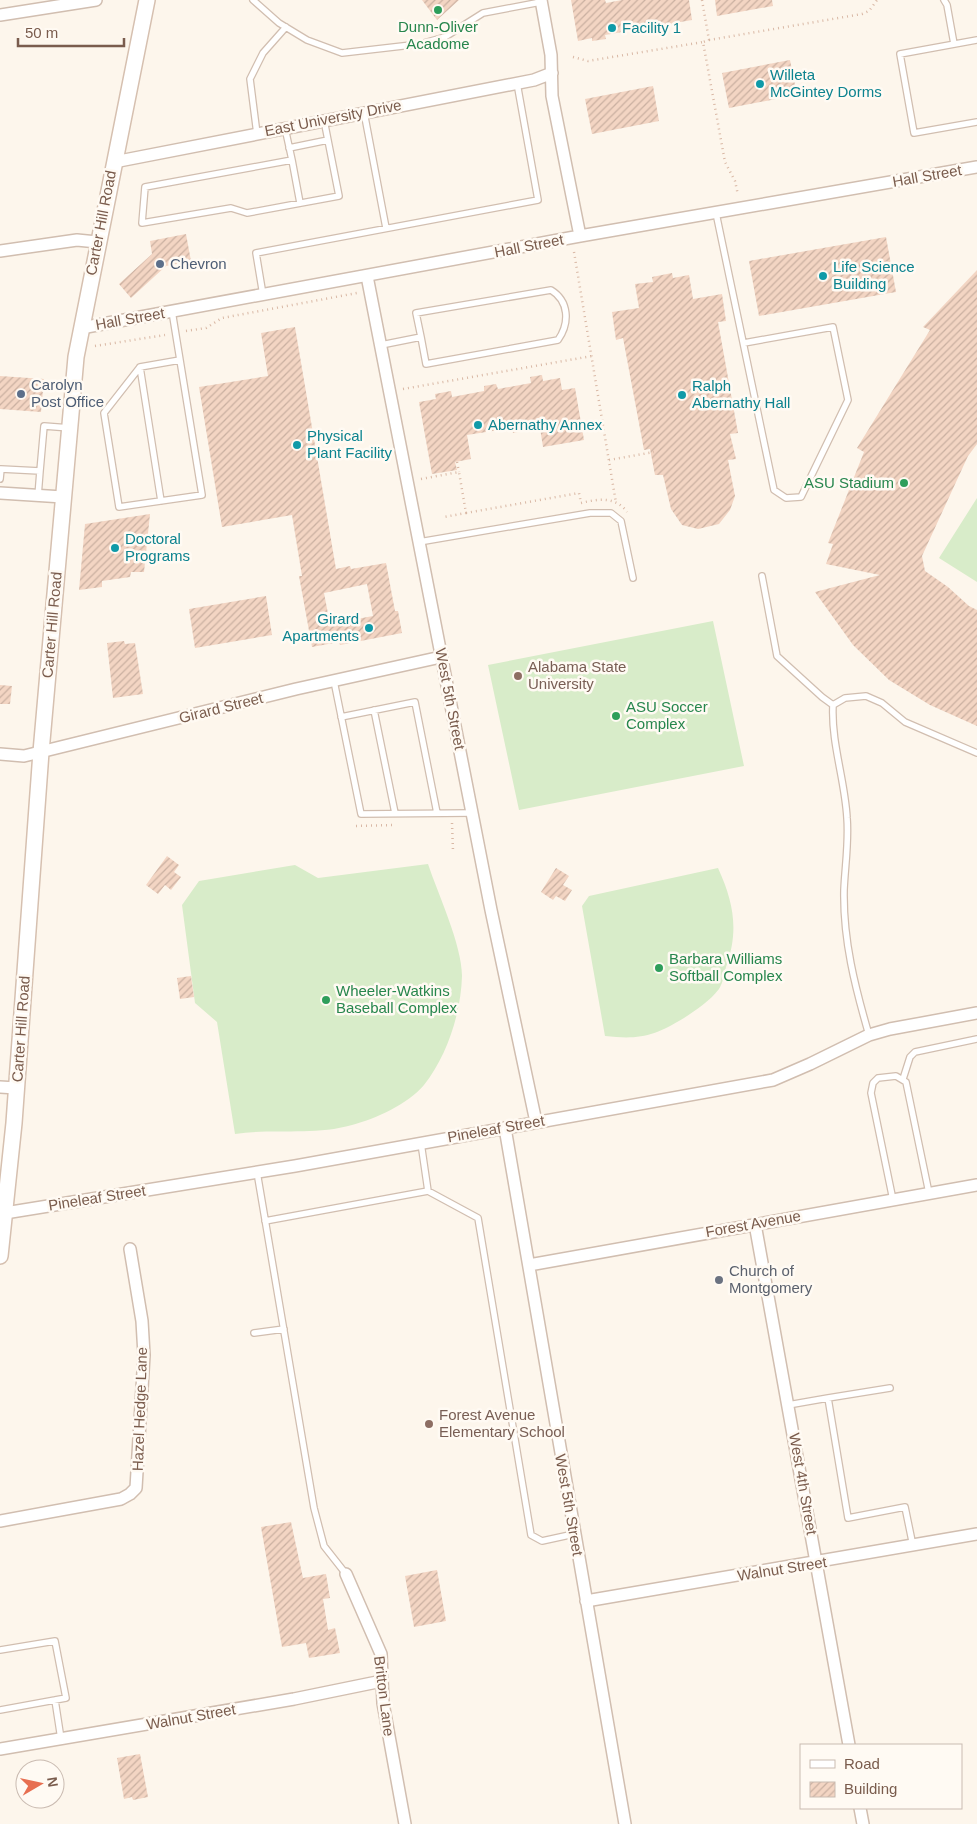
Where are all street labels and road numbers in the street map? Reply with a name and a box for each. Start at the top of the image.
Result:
street label: East University Drive [263,96,403,139]
street label: Hall Street [891,161,964,190]
street label: Carter Hill Road [82,169,119,277]
street label: Hall Street [493,230,566,261]
street label: Hall Street [94,304,167,333]
street label: Carter Hill Road [38,571,65,679]
street label: West 5th Street [432,647,469,752]
street label: Girard Street [177,689,265,726]
street label: Carter Hill Road [8,975,33,1083]
street label: Pineleaf Street [446,1111,547,1145]
street label: Pineleaf Street [47,1181,148,1214]
street label: Forest Avenue [704,1207,802,1240]
street label: Hazel Hedge Lane [129,1347,150,1471]
street label: West 4th Street [786,1432,821,1537]
street label: West 5th Street [552,1453,587,1558]
street label: Walnut Street [736,1553,829,1584]
street label: Britton Lane [371,1655,398,1737]
street label: Walnut Street [145,1700,238,1733]

